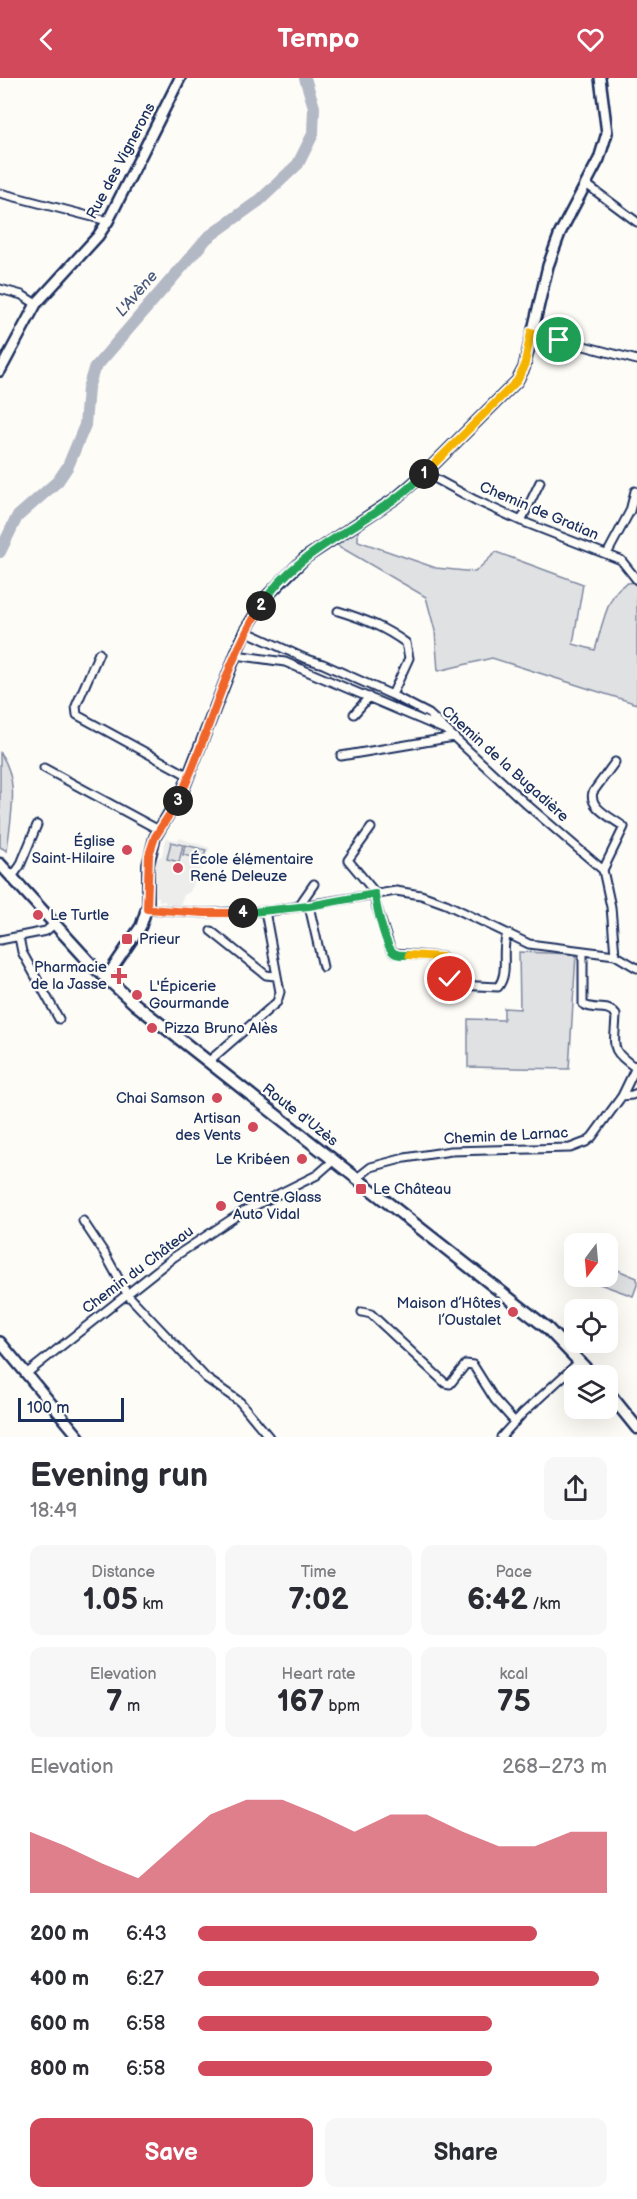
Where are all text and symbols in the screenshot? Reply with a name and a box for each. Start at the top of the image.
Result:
icon: back [30,23,63,56]
text: Tempo [278,23,359,55]
icon: heart [574,23,607,56]
street label: Rue des Vignerons [82,99,160,222]
water label: L'Avène [112,267,162,321]
pin [533,314,584,365]
icon: arrive [542,323,575,356]
pin: 1 [409,459,439,489]
text: 1 [421,464,427,483]
street label: Chemin de Gratian [476,477,602,545]
pin: 2 [246,591,276,621]
text: 2 [256,596,266,615]
street label: Chemin de la Bugadière [437,702,573,826]
pin: 3 [163,786,193,816]
text: 3 [173,791,183,810]
place label: Église Saint-Hilaire [32,832,115,868]
marker: Église Saint-Hilaire [120,843,134,857]
place label: École élémentaire René Deleuze [190,850,314,886]
marker: École élémentaire René Deleuze [171,861,185,875]
pin: 4 [228,898,258,928]
text: 4 [238,903,248,922]
place label: Le Turtle [50,906,109,925]
marker: Le Turtle [31,908,45,922]
place label: Prieur [139,930,181,949]
marker: Prieur [120,932,134,946]
pin [424,953,475,1004]
place label: Pharmacie de la Jasse [31,958,107,994]
icon: check [433,962,466,995]
marker: Pharmacie de la Jasse [112,969,126,983]
place label: L'Épicerie Gourmande [149,977,229,1013]
marker: L'Épicerie Gourmande [130,988,144,1002]
place label: Pizza Bruno Alès [164,1019,278,1038]
marker: Pizza Bruno Alès [145,1021,159,1035]
street label: Route d'Uzès [258,1080,342,1151]
place label: Chai Samson [116,1089,205,1108]
marker: Chai Samson [210,1091,224,1105]
place label: Artisan des Vents [175,1109,242,1145]
marker: Artisan des Vents [246,1120,260,1134]
street label: Chemin de Larnac [443,1123,569,1149]
place label: Le Kribéen [215,1150,290,1169]
marker: Le Kribéen [295,1152,309,1166]
place label: Le Château [373,1180,451,1199]
marker: Le Château [354,1182,368,1196]
place label: Centre Glass Auto Vidal [233,1188,322,1224]
marker: Centre Glass Auto Vidal [214,1199,228,1213]
street label: Chemin du Château [79,1222,197,1318]
north arrow [564,1233,618,1287]
map controls [564,1233,618,1419]
place label: Maison d’Hôtes l’Oustalet [397,1294,502,1330]
button: locate [564,1299,618,1353]
marker: Maison d’Hôtes l’Oustalet [506,1305,520,1319]
button: layers [564,1365,618,1419]
scale bar [18,1395,124,1422]
text: 100 m [27,1399,70,1418]
text: Evening run [30,1456,208,1496]
button: share [544,1457,607,1520]
text: 18:49 [30,1499,77,1523]
text: Distance [91,1563,155,1582]
text: Time [301,1563,336,1582]
text: Pace [496,1563,532,1582]
text: 1.05 [83,1582,138,1618]
text: 7:02 [288,1582,349,1618]
text: 6:42 [467,1582,528,1618]
text: km [138,1595,163,1614]
text: /km [528,1595,561,1614]
text: Elevation [90,1665,157,1684]
text: Heart rate [282,1665,355,1684]
text: kcal [499,1665,528,1684]
text: 7 [106,1684,123,1720]
text: 167 [277,1684,324,1720]
text: 75 [497,1684,531,1720]
text: m [123,1697,140,1716]
text: bpm [324,1697,360,1716]
text: Elevation [30,1755,113,1779]
text: 268–273 m [502,1755,607,1779]
text: 200 m [30,1922,89,1946]
text: 6:43 [126,1922,167,1946]
text: 400 m [30,1967,89,1991]
text: 6:27 [126,1967,164,1991]
text: 600 m [30,2012,90,2036]
text: 6:58 [126,2012,165,2036]
text: 800 m [30,2057,89,2081]
text: 6:58 [126,2057,165,2081]
button: Save [30,2118,313,2187]
button: Share [325,2118,607,2187]

